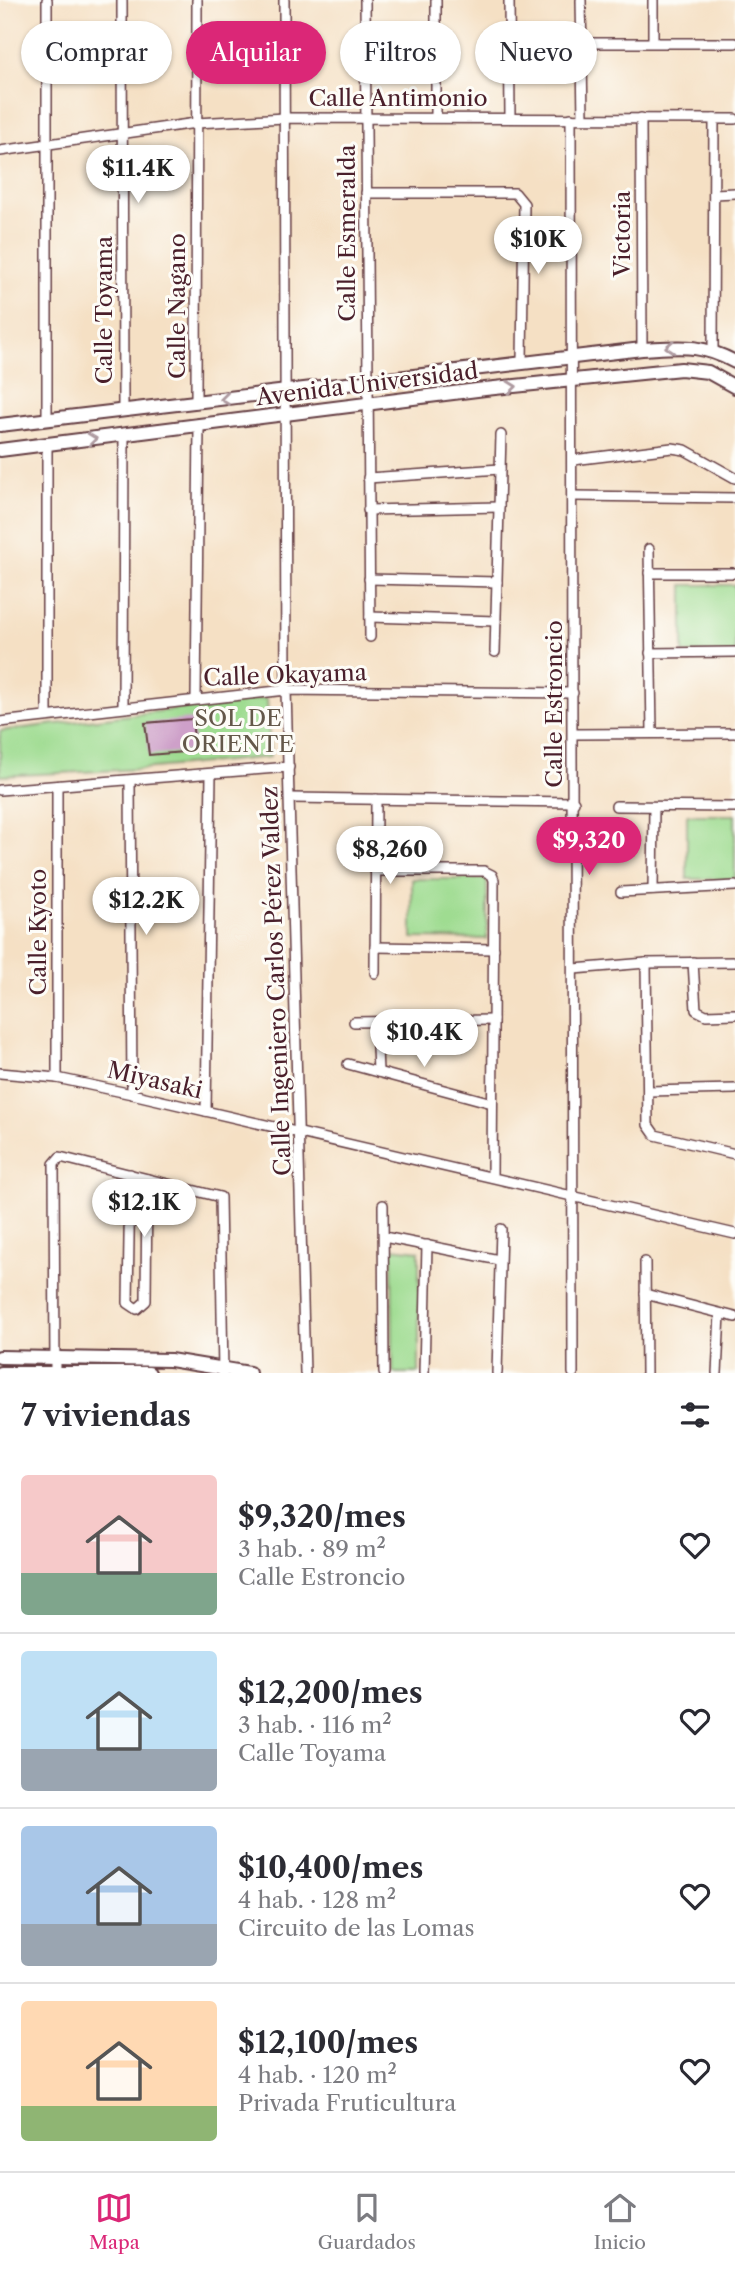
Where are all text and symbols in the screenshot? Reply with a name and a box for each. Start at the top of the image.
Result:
chip: Comprar [21,21,172,84]
chip: Alquilar [186,21,326,84]
chip: Filtros [340,21,461,84]
chip: Nuevo [475,21,597,84]
street label: Calle Antimonio [308,84,488,112]
street label: Calle Esmeralda [333,143,361,322]
pin: $11.4K [81,146,195,205]
text: $11.4K [102,154,174,182]
street label: Victoria [608,190,636,278]
pin: $10K [497,216,579,276]
text: $10K [510,225,566,253]
street label: Calle Nagano [163,233,191,379]
street label: Calle Toyama [90,235,118,384]
one-way arrow [664,340,675,355]
street label: Avenida Universidad [253,356,480,412]
one-way arrow [507,379,518,394]
one-way arrow [219,391,231,406]
one-way arrow [86,432,98,447]
street label: Calle Estroncio [540,620,568,788]
street label: Calle Okayama [203,658,368,692]
park label: SOL DE ORIENTE [182,704,294,758]
street label: Calle Ingeniero Carlos Pérez Valdez [255,786,297,1176]
pin: $9,320 [532,818,646,877]
pin: $8,260 [333,826,447,886]
text: $9,320 [552,826,626,854]
text: $8,260 [352,835,428,863]
street label: Calle Kyoto [24,869,52,995]
pin: $12.2K [89,878,203,937]
text: $12.2K [108,886,184,914]
pin: $10.4K [367,1010,481,1069]
text: $10.4K [386,1018,462,1046]
street label: Miyasaki [105,1055,205,1105]
pin: $12.1K [87,1180,201,1239]
text: $12.1K [108,1188,180,1216]
icon: filters [676,1396,714,1434]
text: 7 viviendas [21,1397,191,1434]
text: $9,320/mes [238,1498,406,1535]
icon: home [77,1503,161,1587]
icon: heart [676,1526,714,1564]
text: 3 hab. · 89 m² [238,1535,386,1563]
text: Calle Estroncio [238,1563,405,1591]
text: $12,200/mes [238,1674,423,1711]
icon: home [77,1679,161,1763]
icon: heart [676,1702,714,1740]
text: 3 hab. · 116 m² [238,1711,392,1739]
text: Calle Toyama [238,1739,386,1767]
text: $10,400/mes [238,1849,423,1886]
icon: home [77,1854,161,1938]
icon: heart [676,1877,714,1915]
text: 4 hab. · 128 m² [238,1886,396,1914]
text: Circuito de las Lomas [238,1914,475,1942]
text: $12,100/mes [238,2024,418,2061]
icon: home [77,2029,161,2113]
icon: heart [676,2052,714,2090]
text: 4 hab. · 120 m² [238,2061,397,2089]
text: Privada Fruticultura [238,2089,457,2117]
tab: Mapa [89,2189,140,2254]
tab: Guardados [318,2189,416,2254]
tab: Inicio [594,2189,646,2254]

